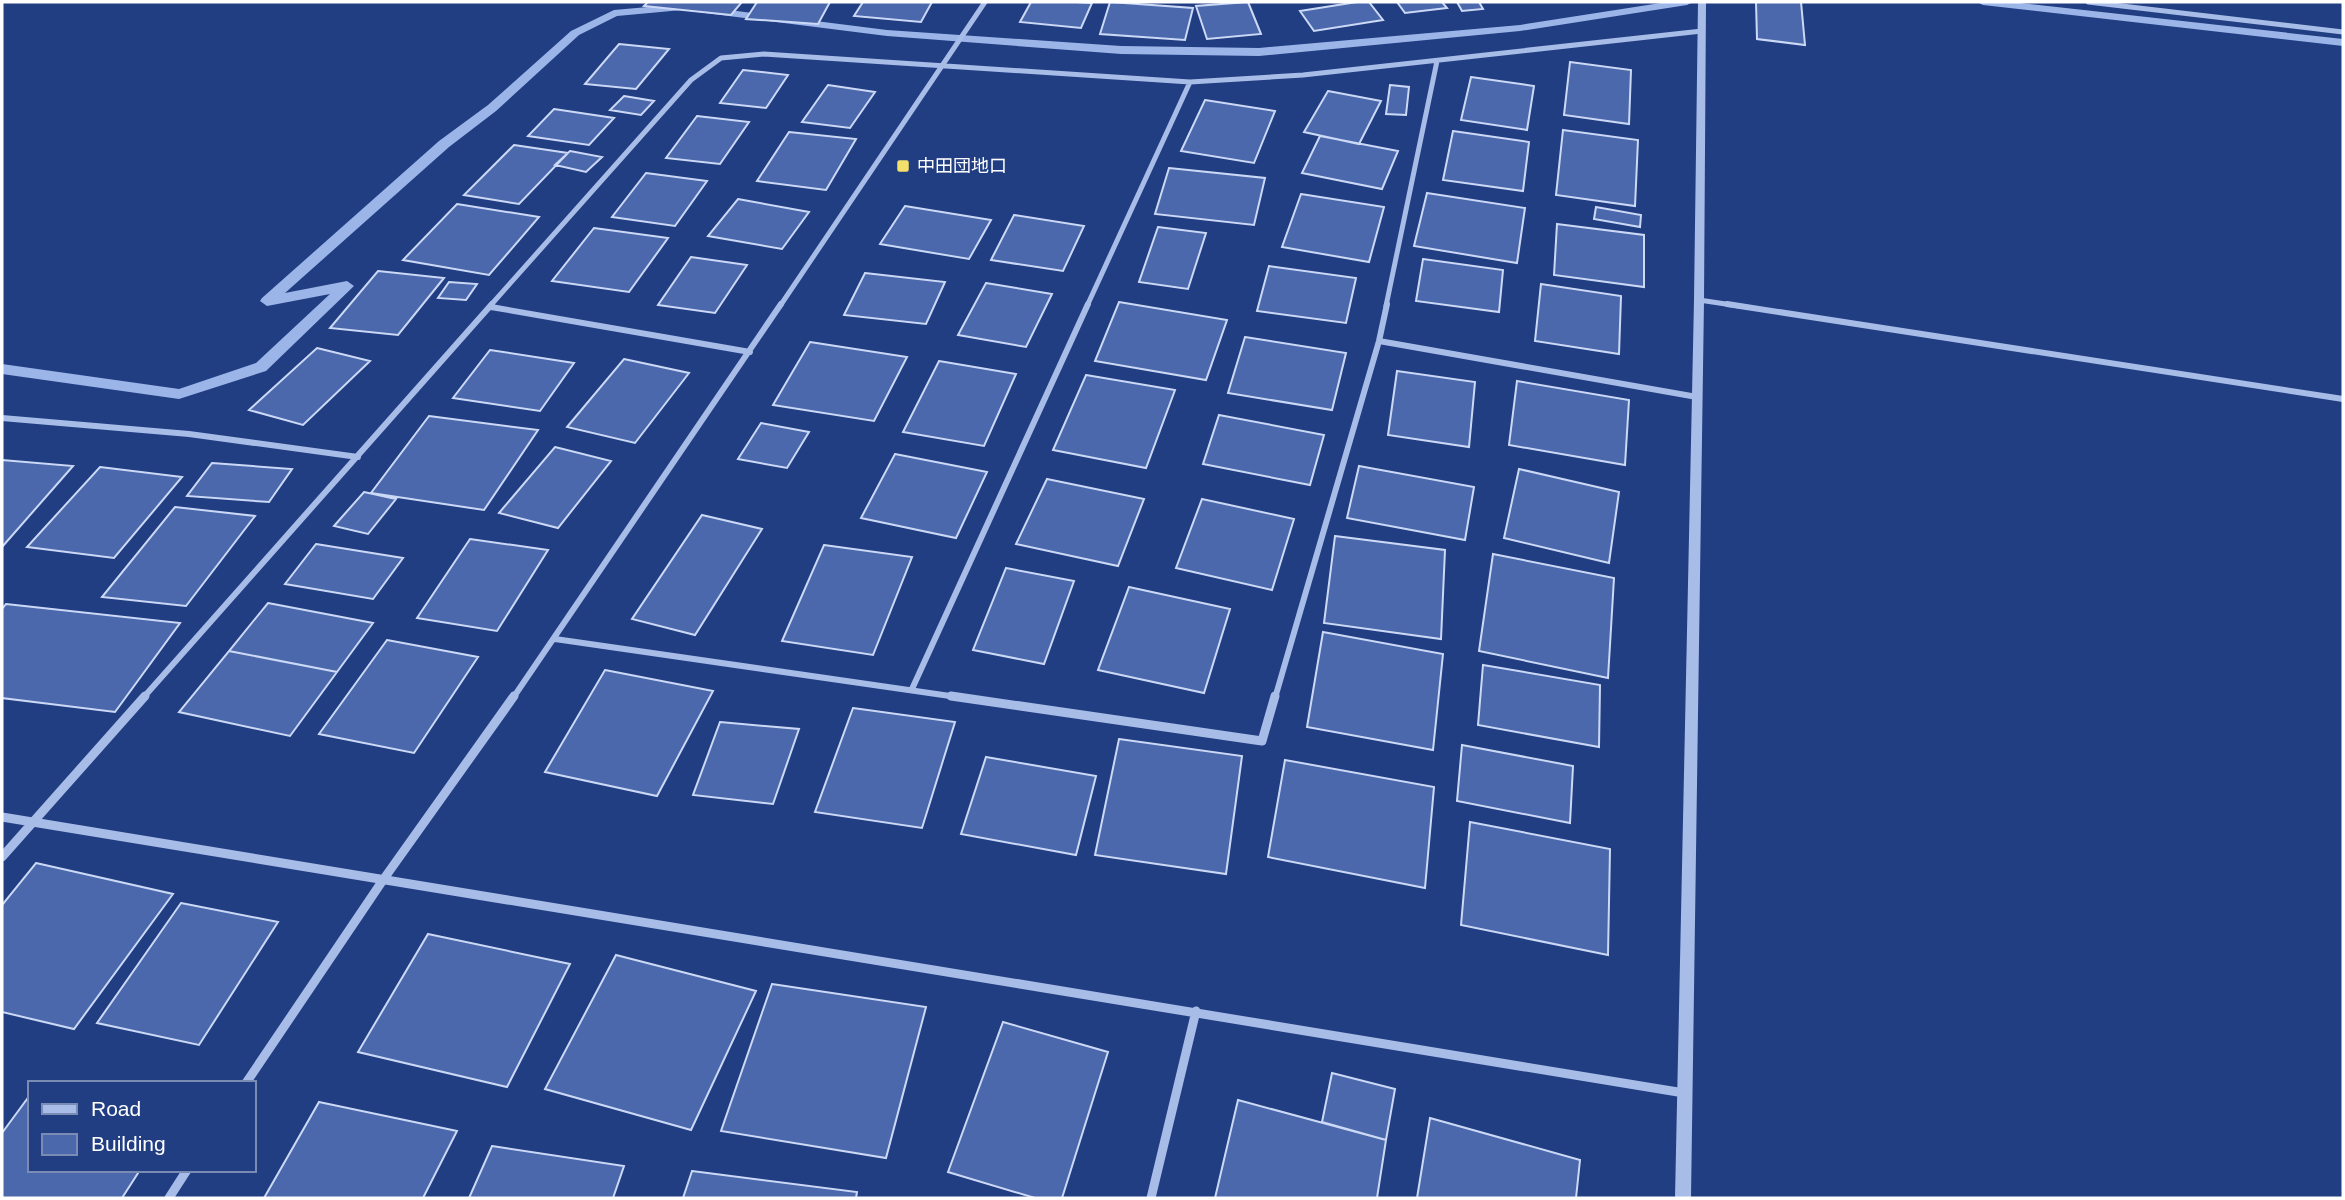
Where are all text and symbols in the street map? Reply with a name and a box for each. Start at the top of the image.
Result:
place label: 中田団地口 [917,156,1007,176]
marker: 中田団地口 [895,158,911,174]
legend [28,1081,256,1172]
text: Road [91,1097,141,1120]
text: Building [91,1132,166,1155]

